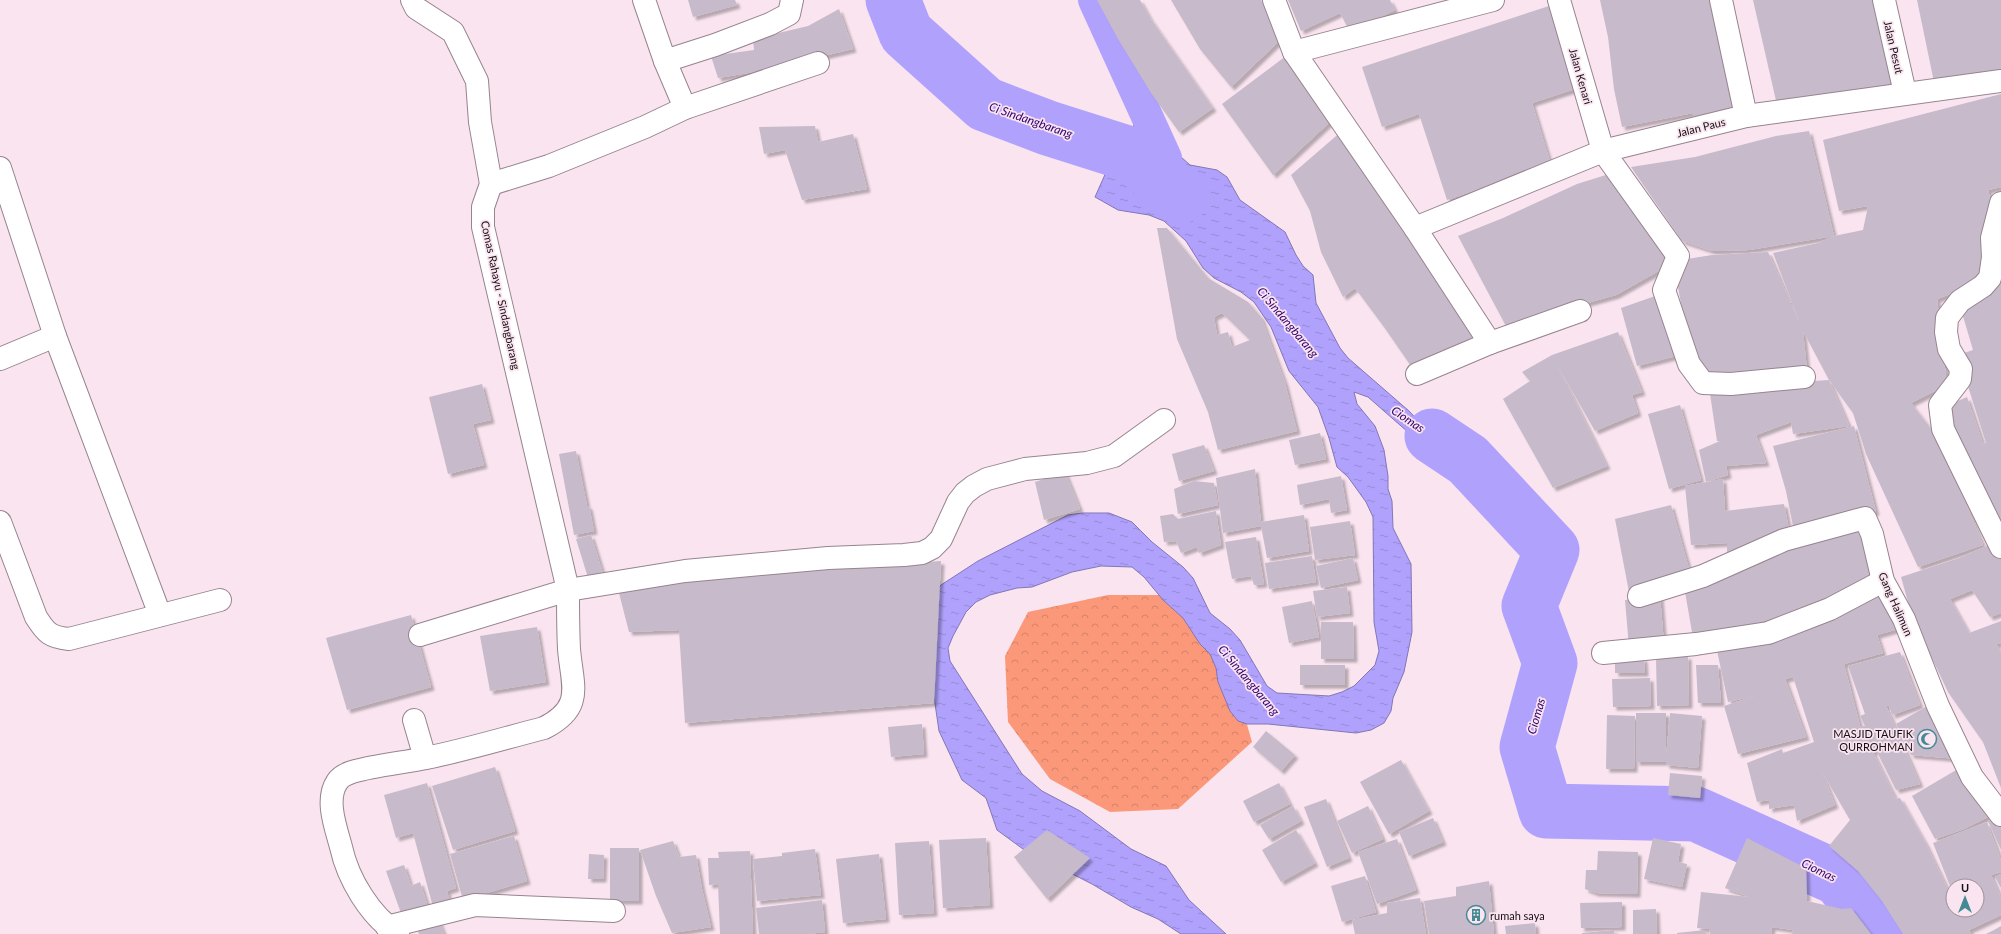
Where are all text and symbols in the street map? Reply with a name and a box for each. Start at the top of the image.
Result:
street label: Jalan Pesut [1882,19,1906,75]
street label: Jalan Kenari [1567,46,1595,106]
water label: Ci Sindangbarang [987,99,1075,141]
street label: Jalan Paus [1675,115,1727,139]
street label: Comas Rahayu - Sindangbarang [479,219,523,371]
water label: Ci Sindangbarang [1254,284,1322,360]
water label: Ciomas [1389,402,1428,436]
street label: Gang Halimun [1876,570,1916,638]
water label: Ci Sindangbarang [1215,642,1283,718]
water label: Ciomas [1524,696,1548,736]
place label: MASJID TAUFIK QURROHMAN [1833,727,1914,753]
mosque icon: MASJID TAUFIK QURROHMAN [1916,728,1938,750]
water label: Ciomas [1799,855,1839,885]
north arrow [1945,878,1985,918]
text: U [1961,881,1969,894]
building icon: rumah saya [1465,904,1487,926]
place label: rumah saya [1490,909,1545,922]

